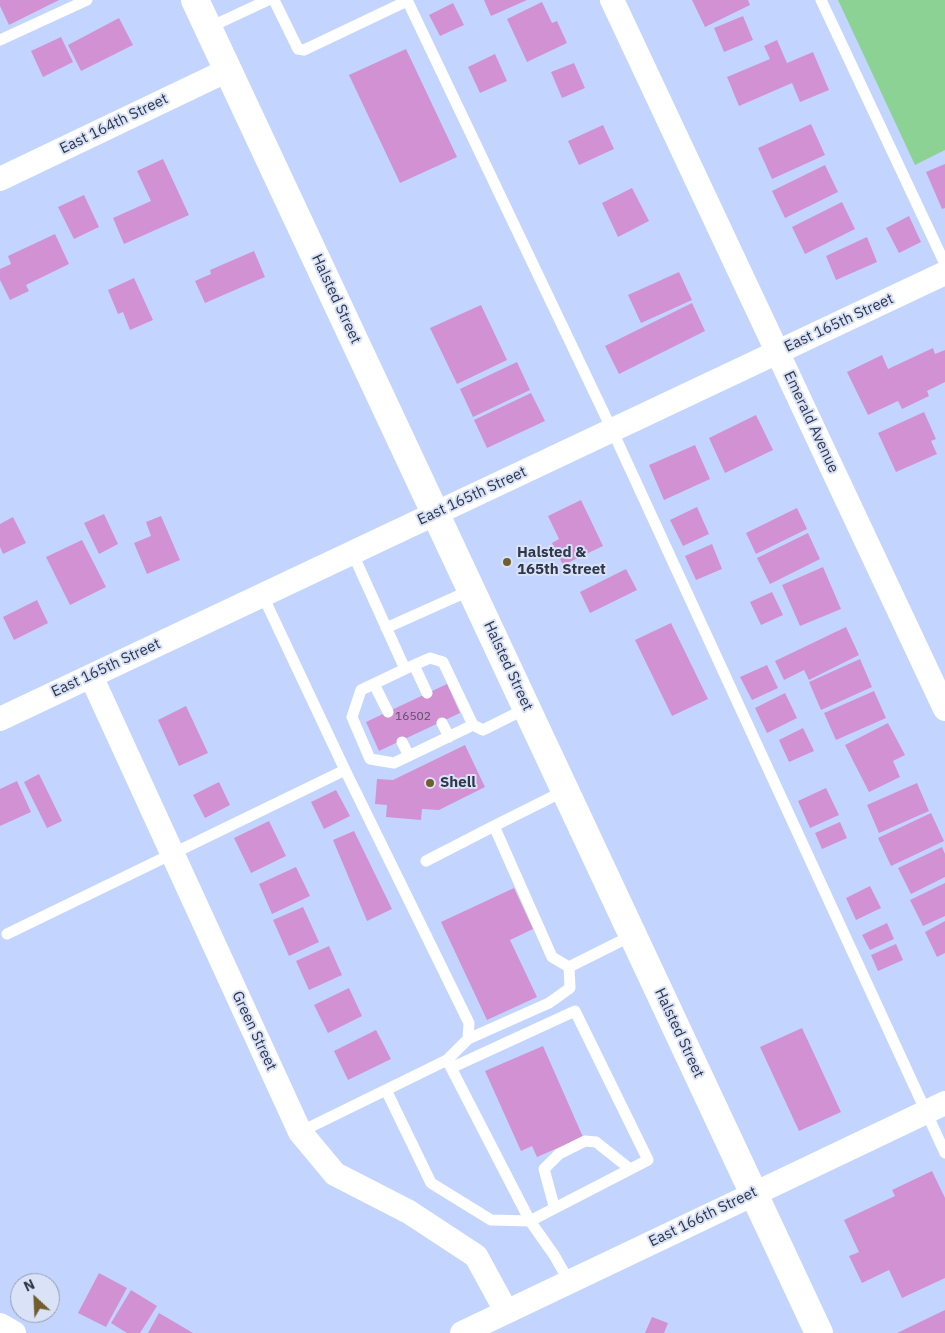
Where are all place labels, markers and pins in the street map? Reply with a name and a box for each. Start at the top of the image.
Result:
place label: Halsted & 165th Street [517,544,606,579]
marker: Halsted & 165th Street [501,556,513,568]
place label: Shell [440,774,476,792]
marker: Shell [424,777,436,789]

